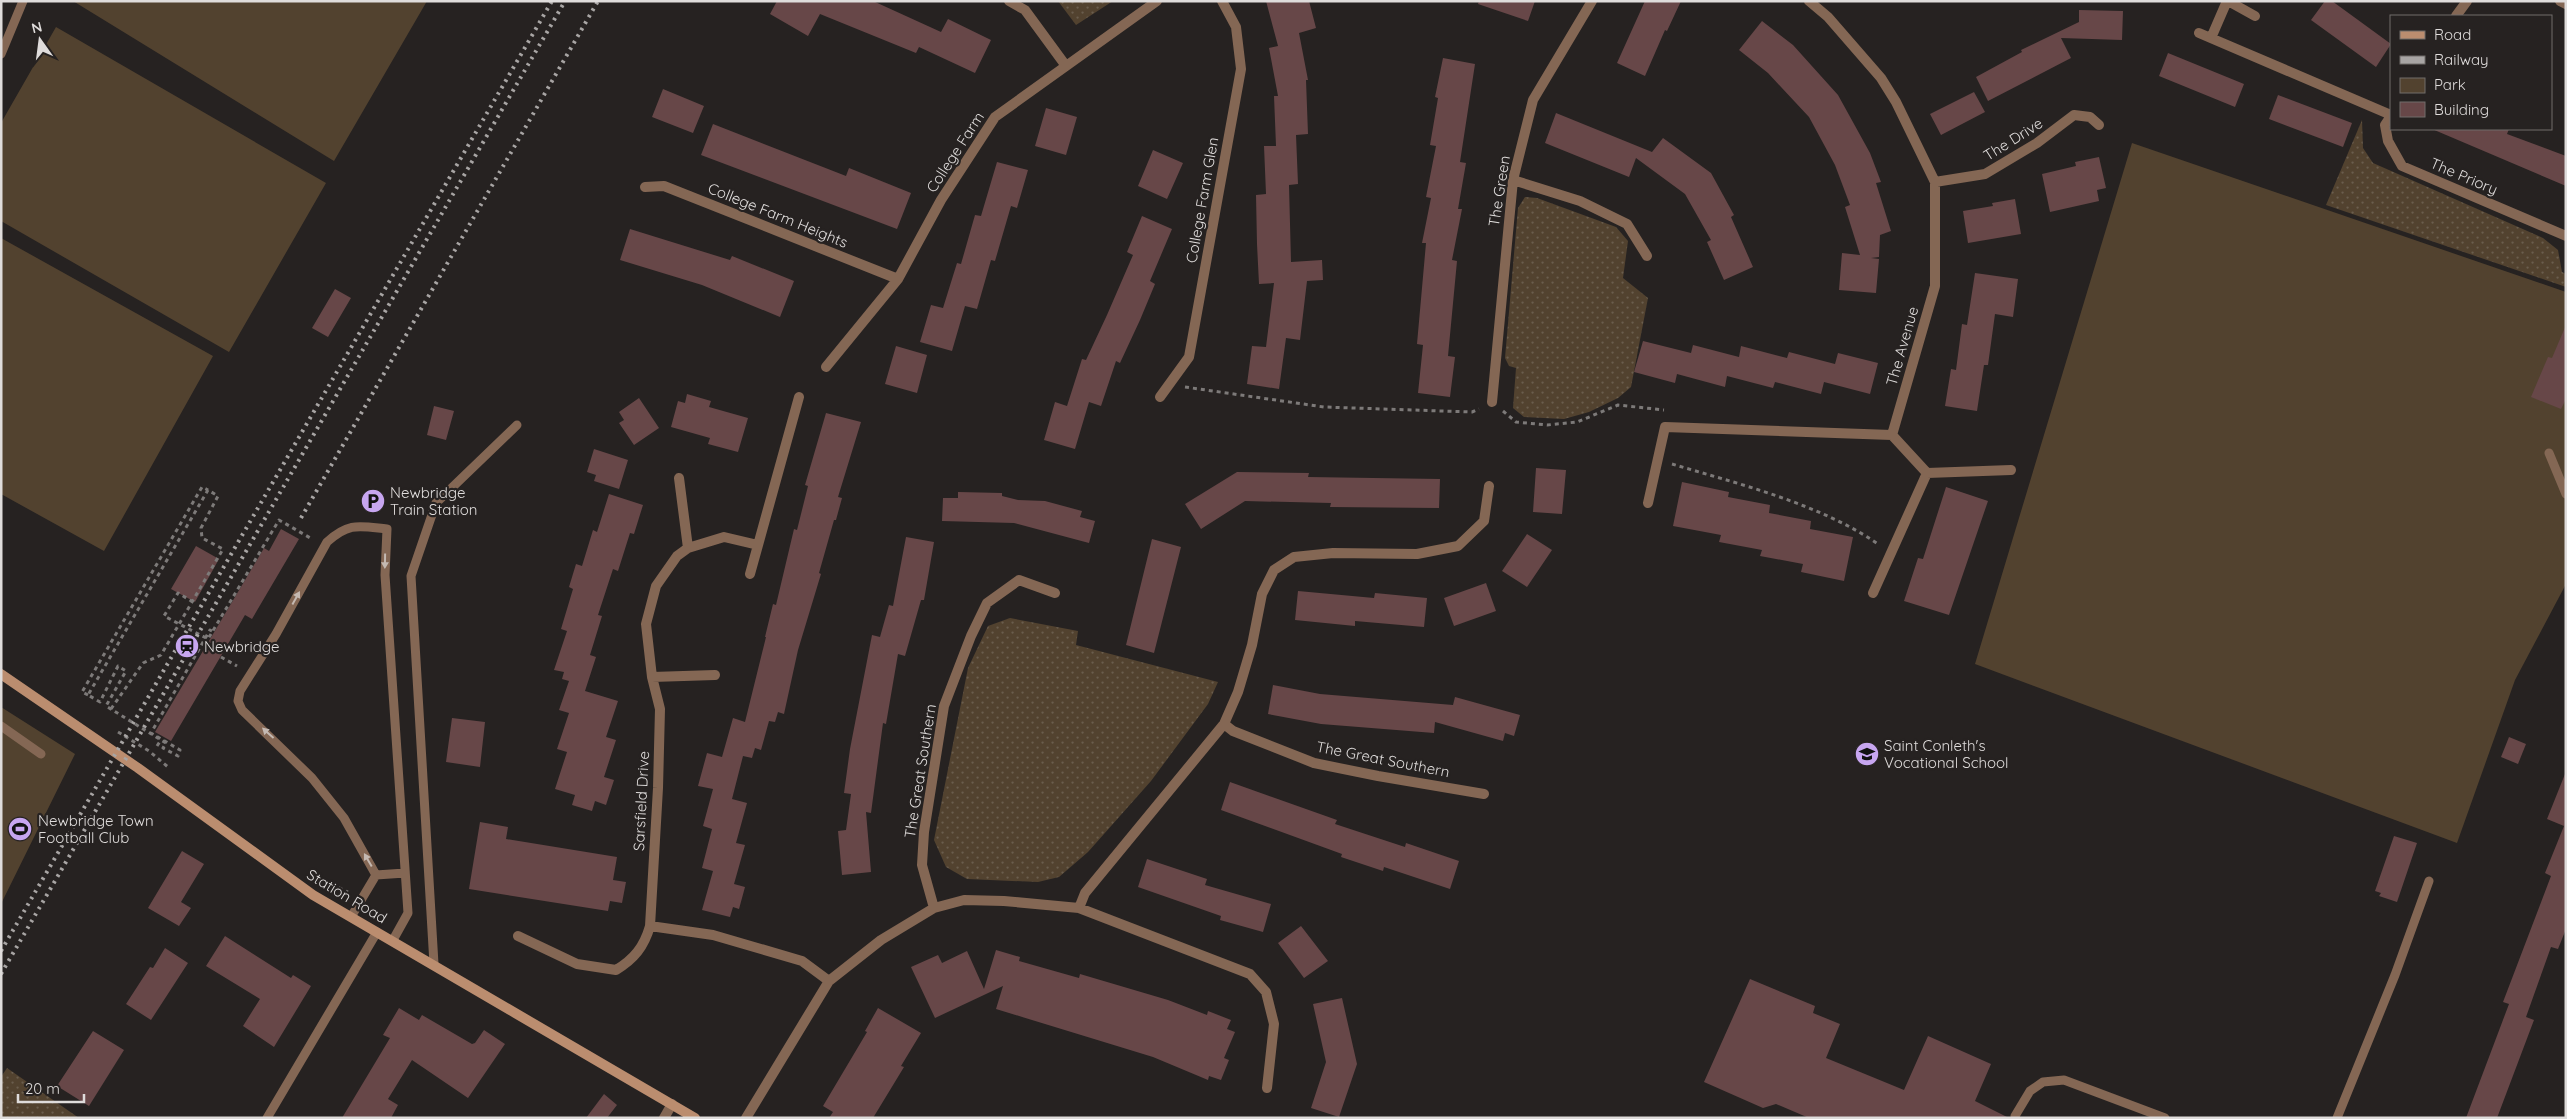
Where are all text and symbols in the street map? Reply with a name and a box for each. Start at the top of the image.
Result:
north arrow [15,15,65,65]
legend [2390,15,2552,130]
text: N [30,17,44,37]
text: Road [2434,25,2471,44]
text: Railway [2434,50,2489,69]
text: Park [2434,75,2466,94]
text: Building [2434,100,2489,119]
street label: College Farm [922,108,988,196]
street label: The Drive [1980,113,2046,165]
street label: College Farm Glen [1182,136,1222,264]
street label: The Priory [2427,153,2501,199]
street label: The Green [1484,154,1514,228]
street label: College Farm Heights [705,178,851,252]
street label: The Avenue [1882,304,1922,388]
place label: Newbridge Train Station [390,483,477,519]
parking icon: Newbridge Train Station [360,488,386,514]
one-way arrow [381,554,389,570]
one-way arrow [291,592,300,605]
station icon: Newbridge [174,633,200,659]
place label: Newbridge [204,637,279,656]
street label: The Great Southern [900,703,940,839]
one-way arrow [262,727,274,739]
place label: Saint Conleth's Vocational School [1884,736,2009,772]
street label: The Great Southern [1315,737,1451,781]
school or university icon: Saint Conleth's Vocational School [1854,741,1880,767]
street label: Sarsfield Drive [629,751,653,851]
place label: Newbridge Town Football Club [38,811,154,847]
sports icon: Newbridge Town Football Club [7,816,33,842]
one-way arrow [364,853,372,867]
street label: Station Road [304,865,390,927]
scale bar [18,1072,84,1104]
text: 20 m [25,1079,60,1098]

